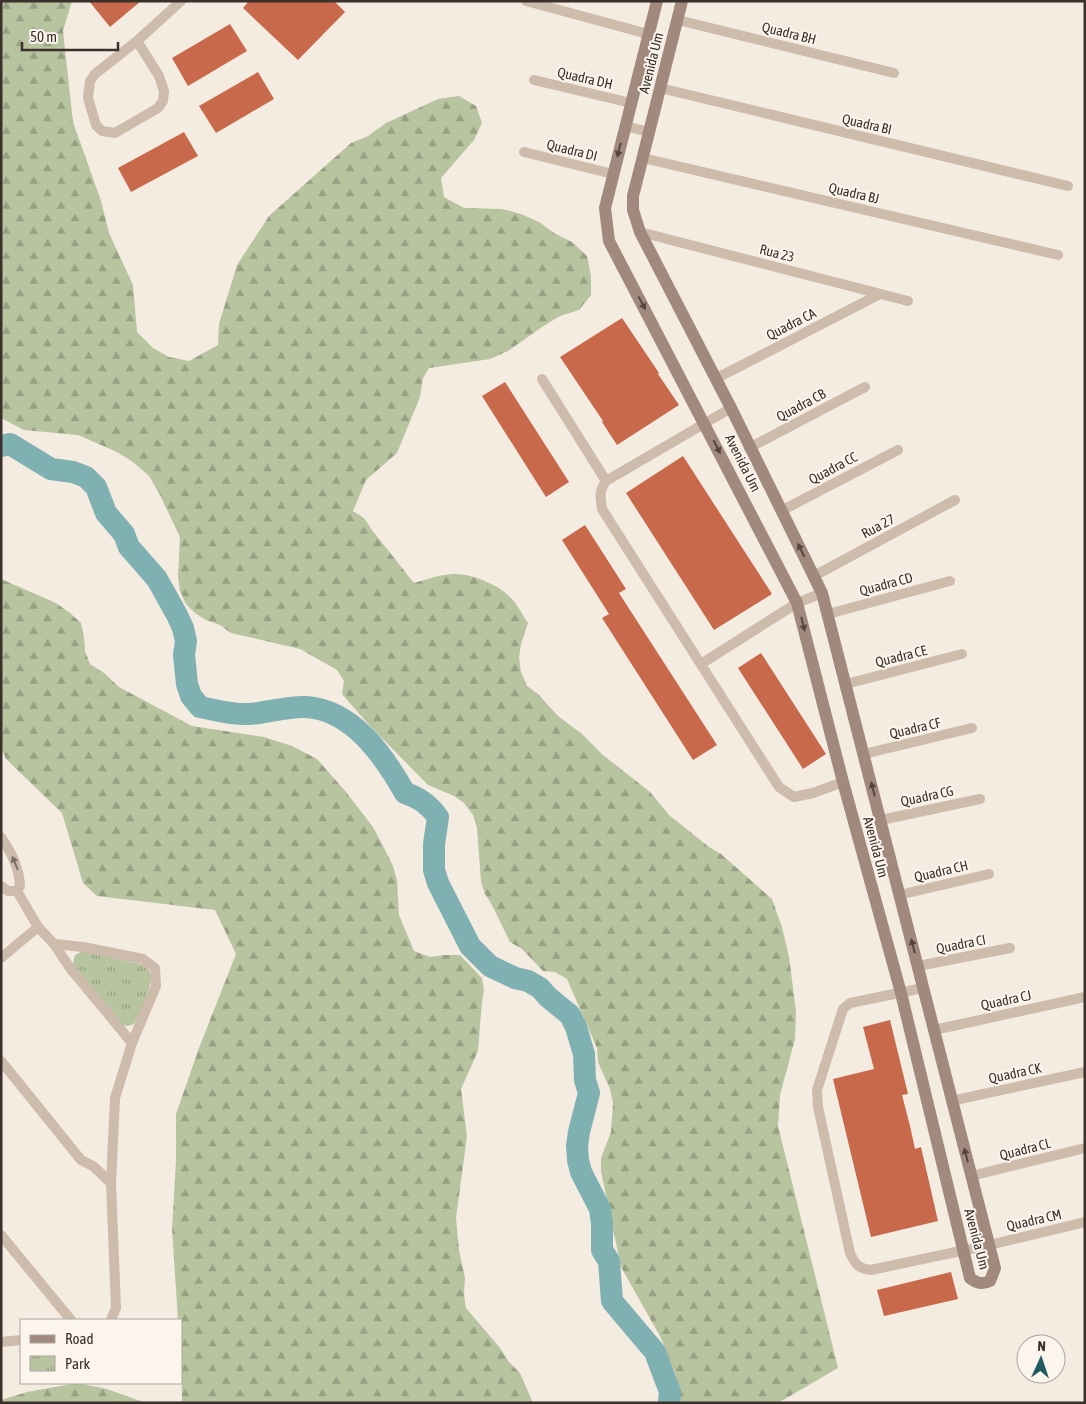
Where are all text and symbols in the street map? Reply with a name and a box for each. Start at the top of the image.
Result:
street label: Quadra BH [760,19,818,47]
scale bar [22,20,119,52]
text: 50 m [30,28,57,45]
street label: Avenida Um [636,31,666,95]
street label: Quadra DH [556,64,614,92]
street label: Quadra BI [841,111,893,137]
street label: Quadra DI [545,136,599,164]
one-way arrow [615,143,623,158]
street label: Quadra BJ [827,179,881,207]
street label: Rua 23 [758,241,796,265]
one-way arrow [638,295,646,310]
street label: Quadra CA [764,305,819,343]
street label: Quadra CB [774,385,829,425]
street label: Avenida Um [722,432,764,494]
one-way arrow [713,439,721,454]
street label: Quadra CC [806,448,861,487]
street label: Rua 27 [859,511,897,541]
one-way arrow [797,543,805,557]
street label: Quadra CD [858,569,915,599]
one-way arrow [799,617,807,632]
street label: Quadra CE [874,642,928,670]
street label: Quadra CF [888,714,943,742]
one-way arrow [869,781,877,796]
street label: Quadra CG [899,783,955,809]
street label: Avenida Um [860,815,892,879]
one-way arrow [11,856,19,870]
street label: Quadra CH [913,857,969,885]
street label: Quadra CI [935,931,987,957]
one-way arrow [909,939,917,954]
street label: Quadra CJ [979,987,1033,1013]
street label: Quadra CK [987,1060,1043,1086]
street label: Quadra CL [998,1135,1053,1163]
one-way arrow [961,1147,969,1162]
street label: Quadra CM [1005,1206,1063,1234]
street label: Avenida Um [961,1207,993,1271]
legend [20,1319,182,1384]
text: Road [65,1330,94,1347]
north arrow [1016,1334,1066,1384]
text: N [1037,1338,1046,1354]
text: Park [65,1355,90,1372]

